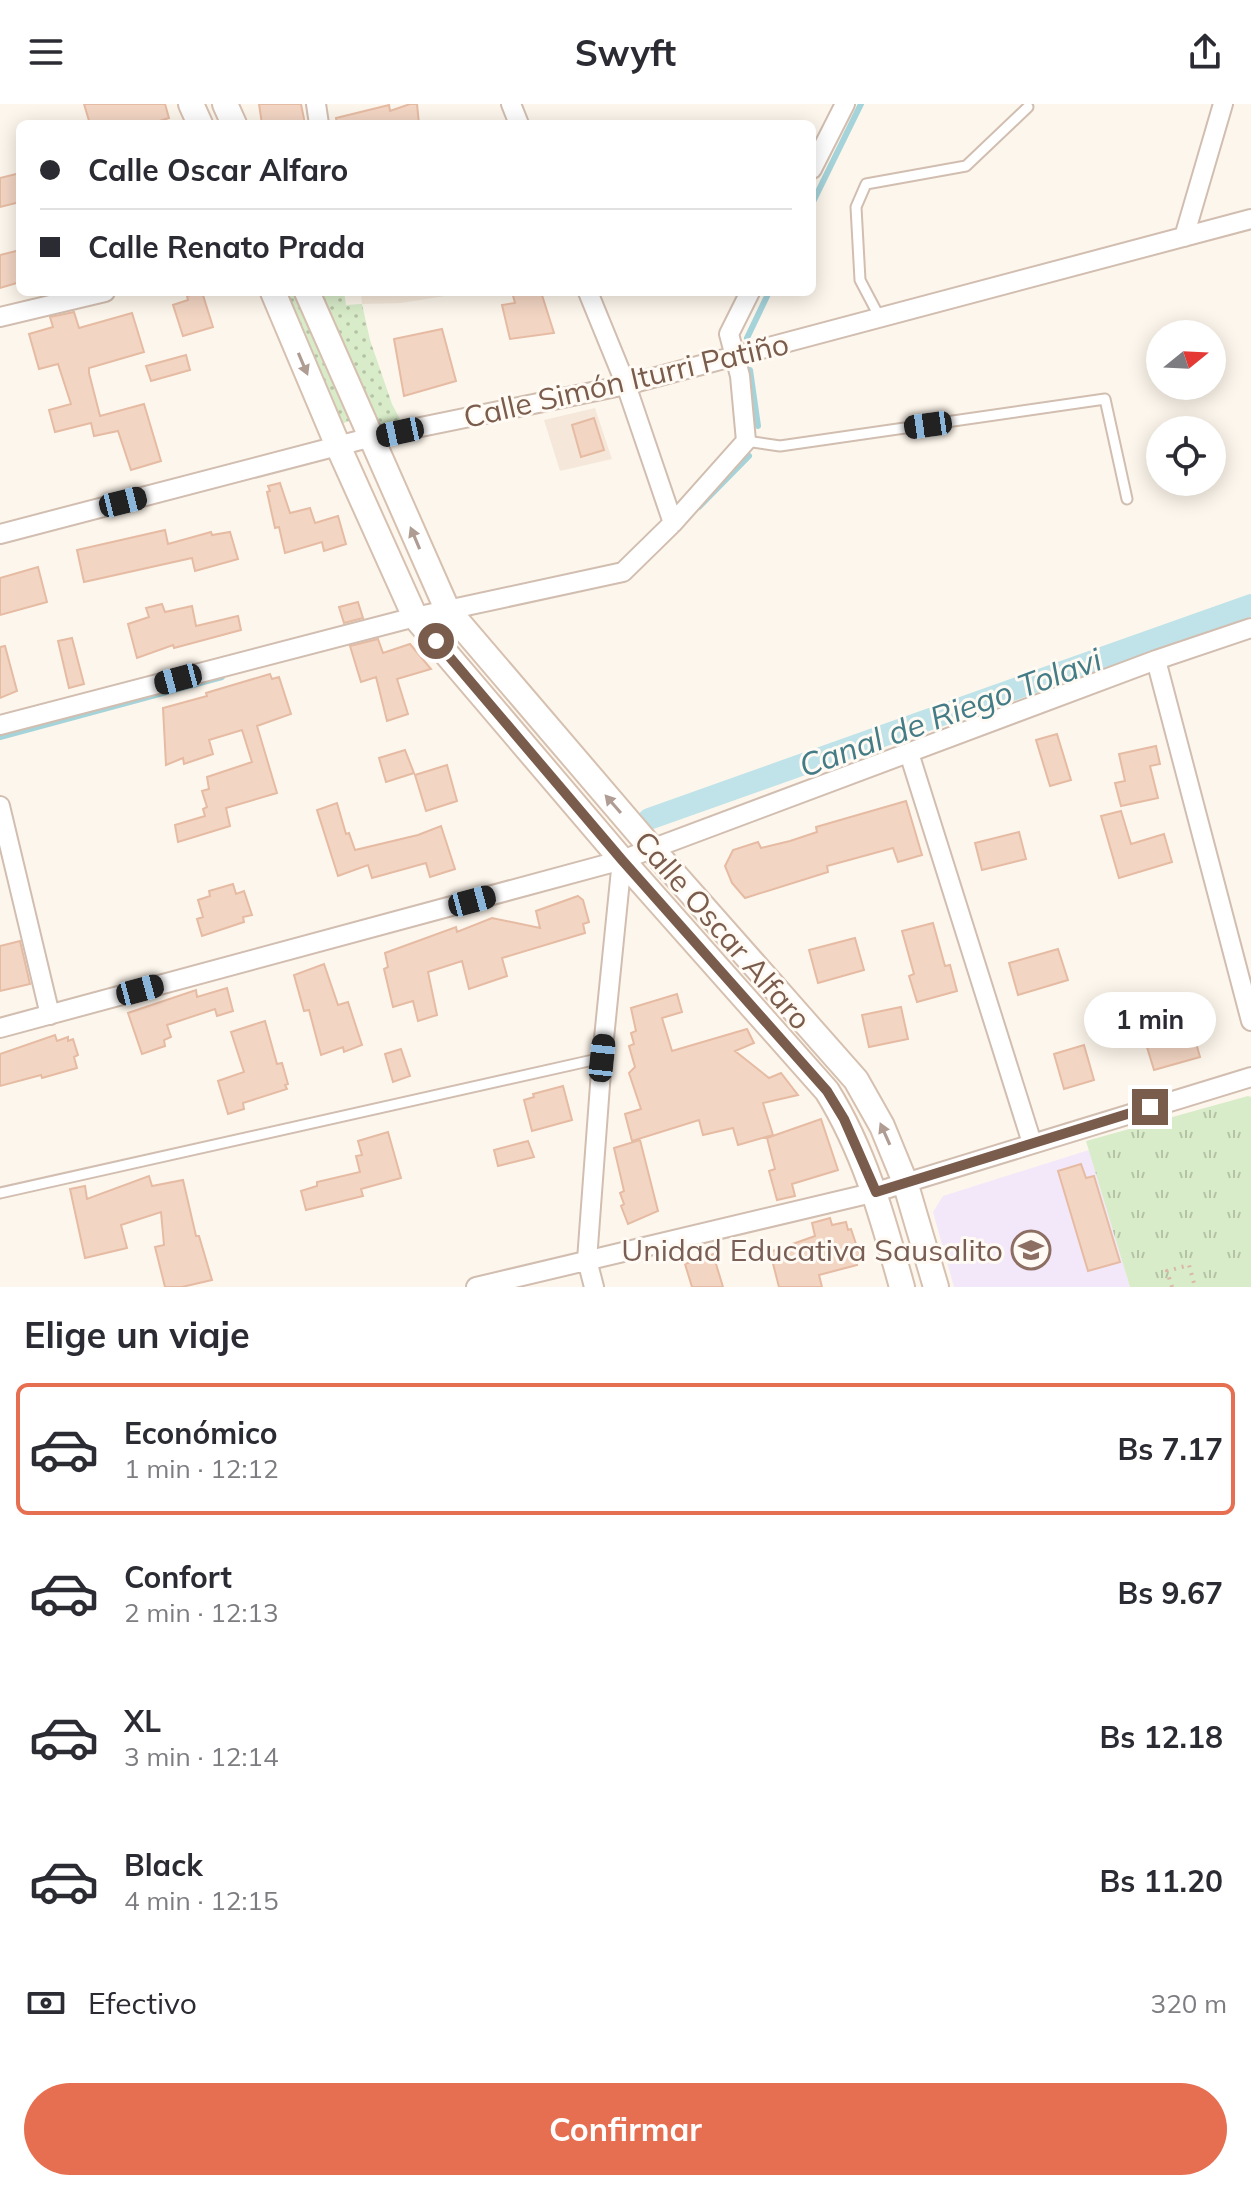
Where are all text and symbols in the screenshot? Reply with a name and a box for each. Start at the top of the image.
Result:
icon: menu [24,30,68,74]
text: Swyft [575,30,676,75]
icon: share [1183,30,1227,74]
text: Calle Oscar Alfaro [88,151,348,189]
text: Calle Renato Prada [88,228,365,266]
north arrow [1146,320,1226,400]
map controls [1146,320,1226,496]
street label: Calle Simón Iturri Patiño [460,324,792,436]
one-way arrow [297,352,310,376]
car [903,410,953,440]
car [374,415,426,449]
button: locate [1146,416,1226,496]
car [97,485,149,519]
one-way arrow [409,526,422,549]
route start [418,623,454,659]
water label: Canal de Riego Tolavi [793,639,1107,785]
car [152,661,204,697]
one-way arrow [605,795,623,814]
street label: Calle Oscar Alfaro [626,823,820,1037]
car [446,883,498,919]
car [114,972,166,1008]
callout: 1 min [1084,991,1216,1047]
text: 1 min [1116,1003,1184,1036]
car [588,1033,616,1083]
route end [1132,1089,1168,1125]
one-way arrow [878,1122,891,1145]
school or university icon: Unidad Educativa Sausalito [1010,1229,1052,1271]
place label: Unidad Educativa Sausalito [621,1231,1003,1269]
text: Elige un viaje [24,1312,250,1357]
icon: car [28,1413,100,1485]
text: Económico [124,1414,278,1452]
text: Bs 7.17 [1118,1430,1223,1468]
text: 1 min · 12:12 [124,1452,279,1485]
icon: car [28,1557,100,1629]
text: Confort [124,1558,232,1596]
text: Bs 9.67 [1118,1574,1223,1612]
text: 2 min · 12:13 [124,1596,279,1629]
icon: car [28,1701,100,1773]
text: XL [124,1702,161,1740]
text: Bs 12.18 [1100,1718,1223,1756]
text: 3 min · 12:14 [124,1740,279,1773]
icon: car [28,1845,100,1917]
text: Black [124,1846,203,1884]
text: Bs 11.20 [1100,1862,1223,1900]
text: 4 min · 12:15 [124,1884,279,1917]
icon: cash [24,1981,68,2025]
text: Efectivo [88,1984,197,2022]
text: 320 m [1151,1987,1227,2020]
button: Confirmar [24,2083,1227,2175]

